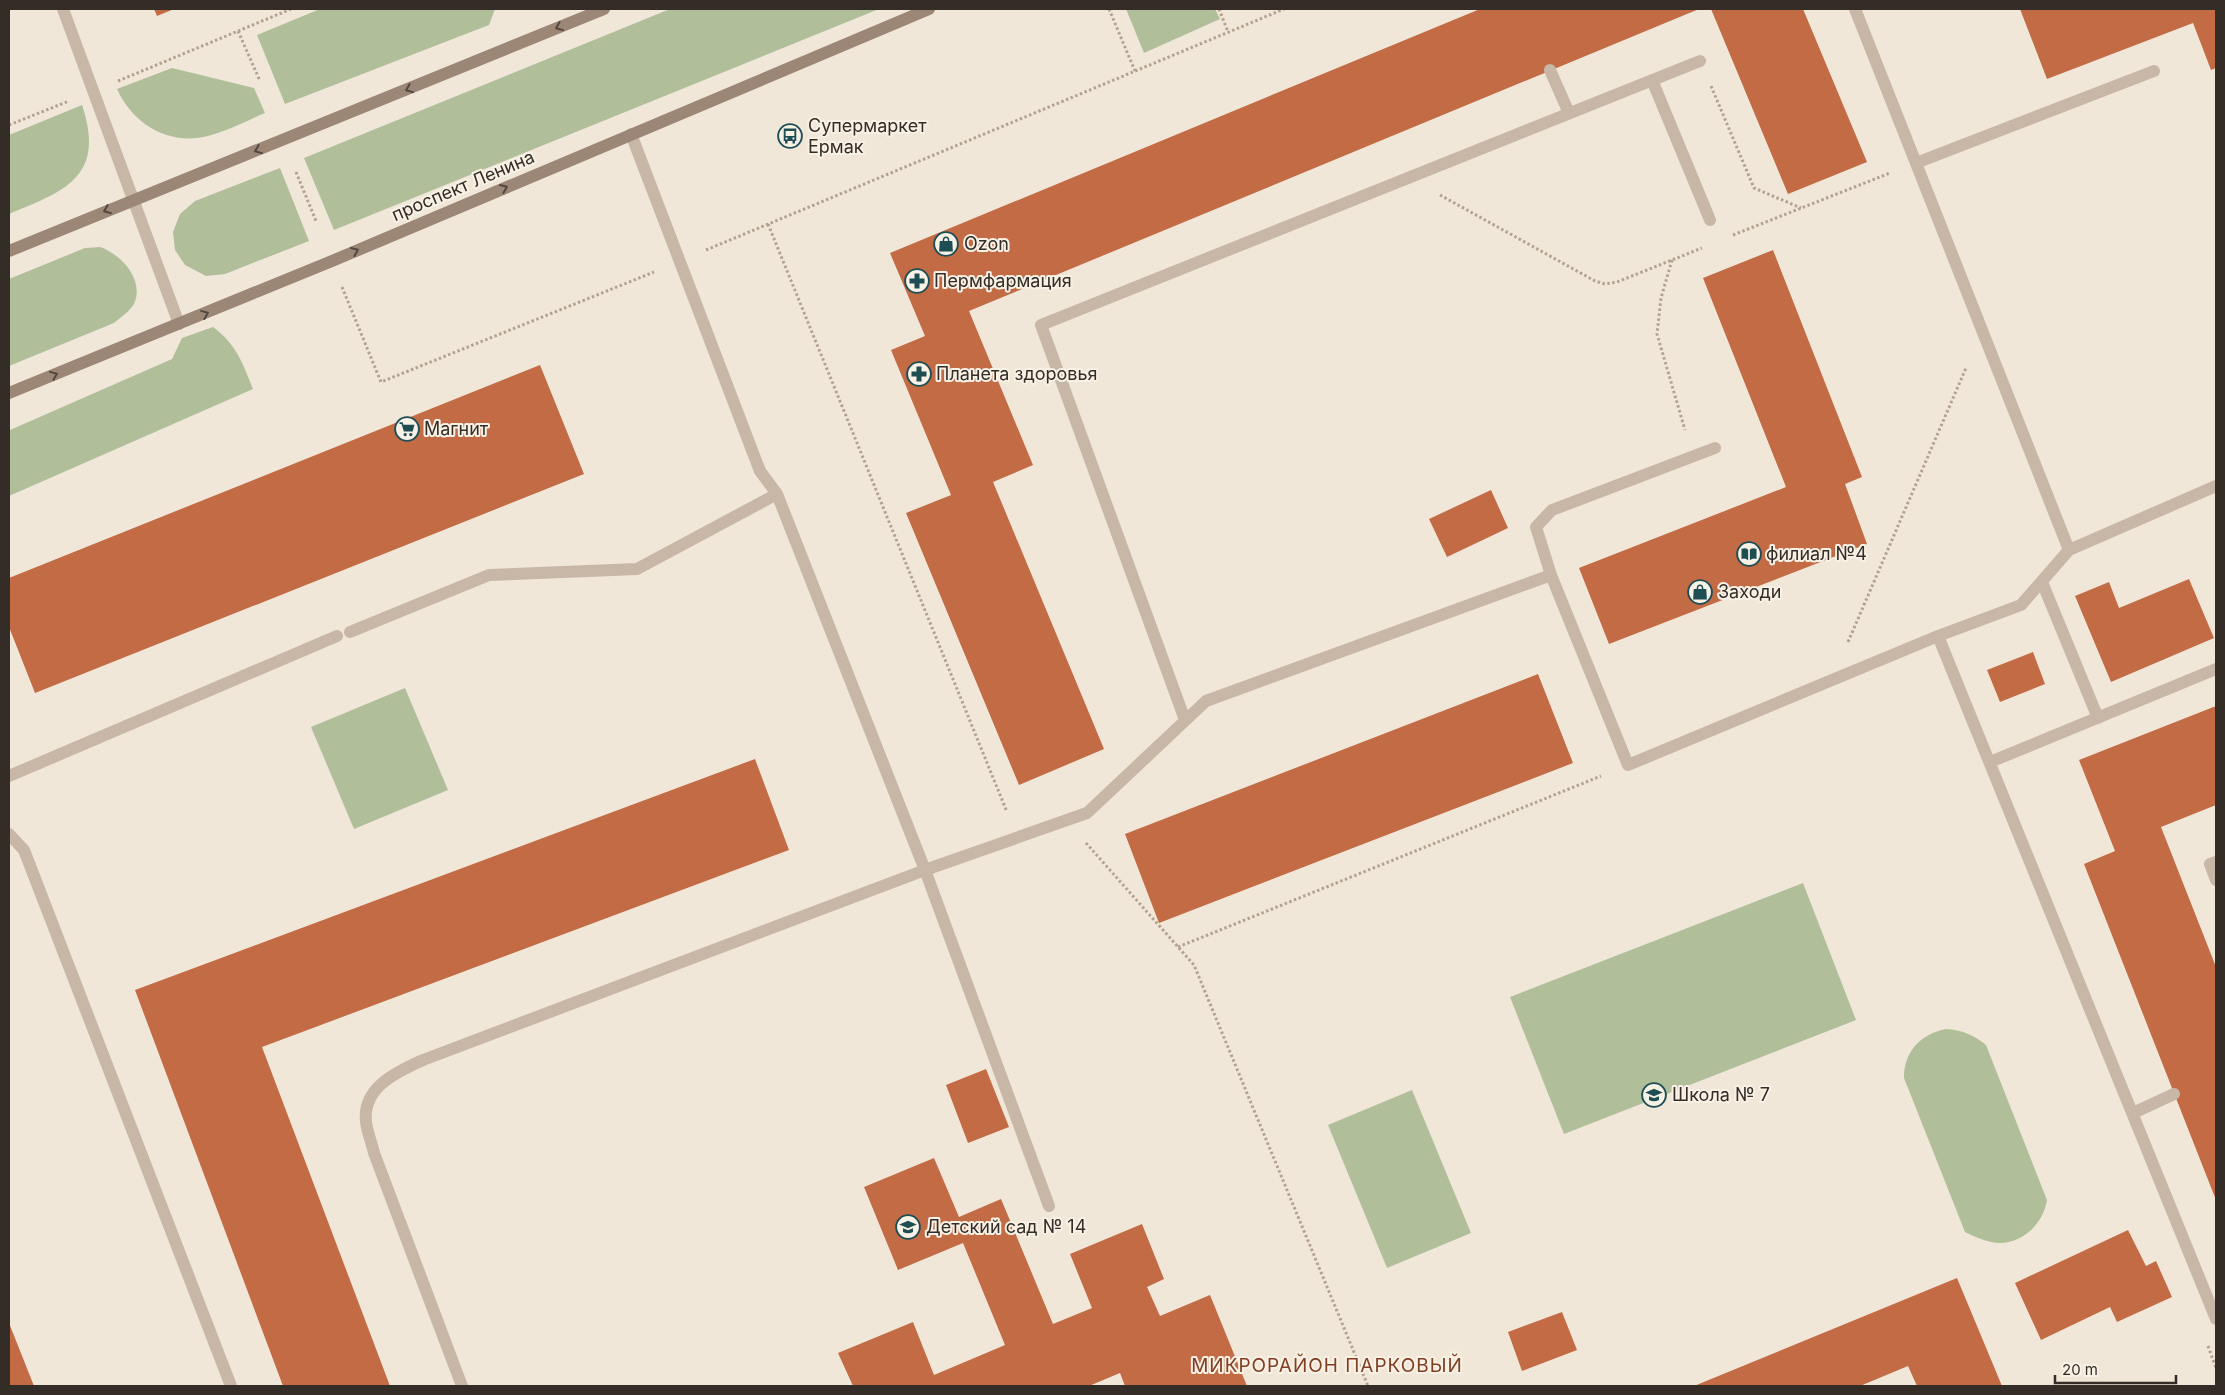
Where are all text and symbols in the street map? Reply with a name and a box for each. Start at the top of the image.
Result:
one-way arrow [555,21,564,32]
one-way arrow [405,83,414,93]
place label: Супермаркет Ермак [808,115,927,157]
bus stop icon: Супермаркет Ермак [777,123,803,149]
one-way arrow [254,144,263,154]
street label: проспект Ленина [388,146,537,225]
one-way arrow [499,183,508,194]
one-way arrow [103,204,112,214]
shop icon: Ozon [933,231,959,257]
place label: Ozon [964,233,1009,254]
one-way arrow [350,247,359,258]
pharmacy icon: Пермфармация [904,268,930,294]
place label: Пермфармация [934,270,1072,291]
one-way arrow [200,309,208,319]
pharmacy icon: Планета здоровья [906,361,932,387]
place label: Планета здоровья [936,363,1098,384]
one-way arrow [49,371,58,381]
supermarket icon: Магнит [394,416,420,442]
place label: Магнит [424,418,489,439]
library icon: филиал №4 [1736,541,1762,567]
place label: филиал №4 [1766,543,1867,564]
shop icon: Заходи [1687,579,1713,605]
place label: Заходи [1718,581,1781,602]
school or university icon: Школа № 7 [1641,1082,1667,1108]
place label: Школа № 7 [1672,1084,1770,1105]
school or university icon: Детский сад № 14 [895,1214,921,1240]
place label: Детский сад № 14 [926,1216,1086,1237]
scale bar [2055,1352,2176,1384]
district label: МИКРОРАЙОН ПАРКОВЫЙ [1191,1353,1463,1377]
text: 20 m [2062,1360,2098,1379]

